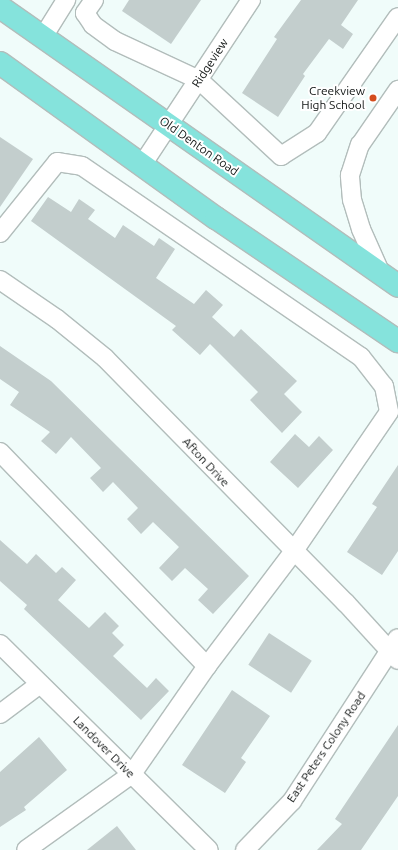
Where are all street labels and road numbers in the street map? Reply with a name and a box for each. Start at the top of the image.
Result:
street label: Ridgeview [189,36,231,90]
street label: Old Denton Road [157,113,241,179]
street label: Afton Drive [180,434,232,490]
street label: East Peters Colony Road [284,689,368,805]
street label: Landover Drive [70,713,138,781]

